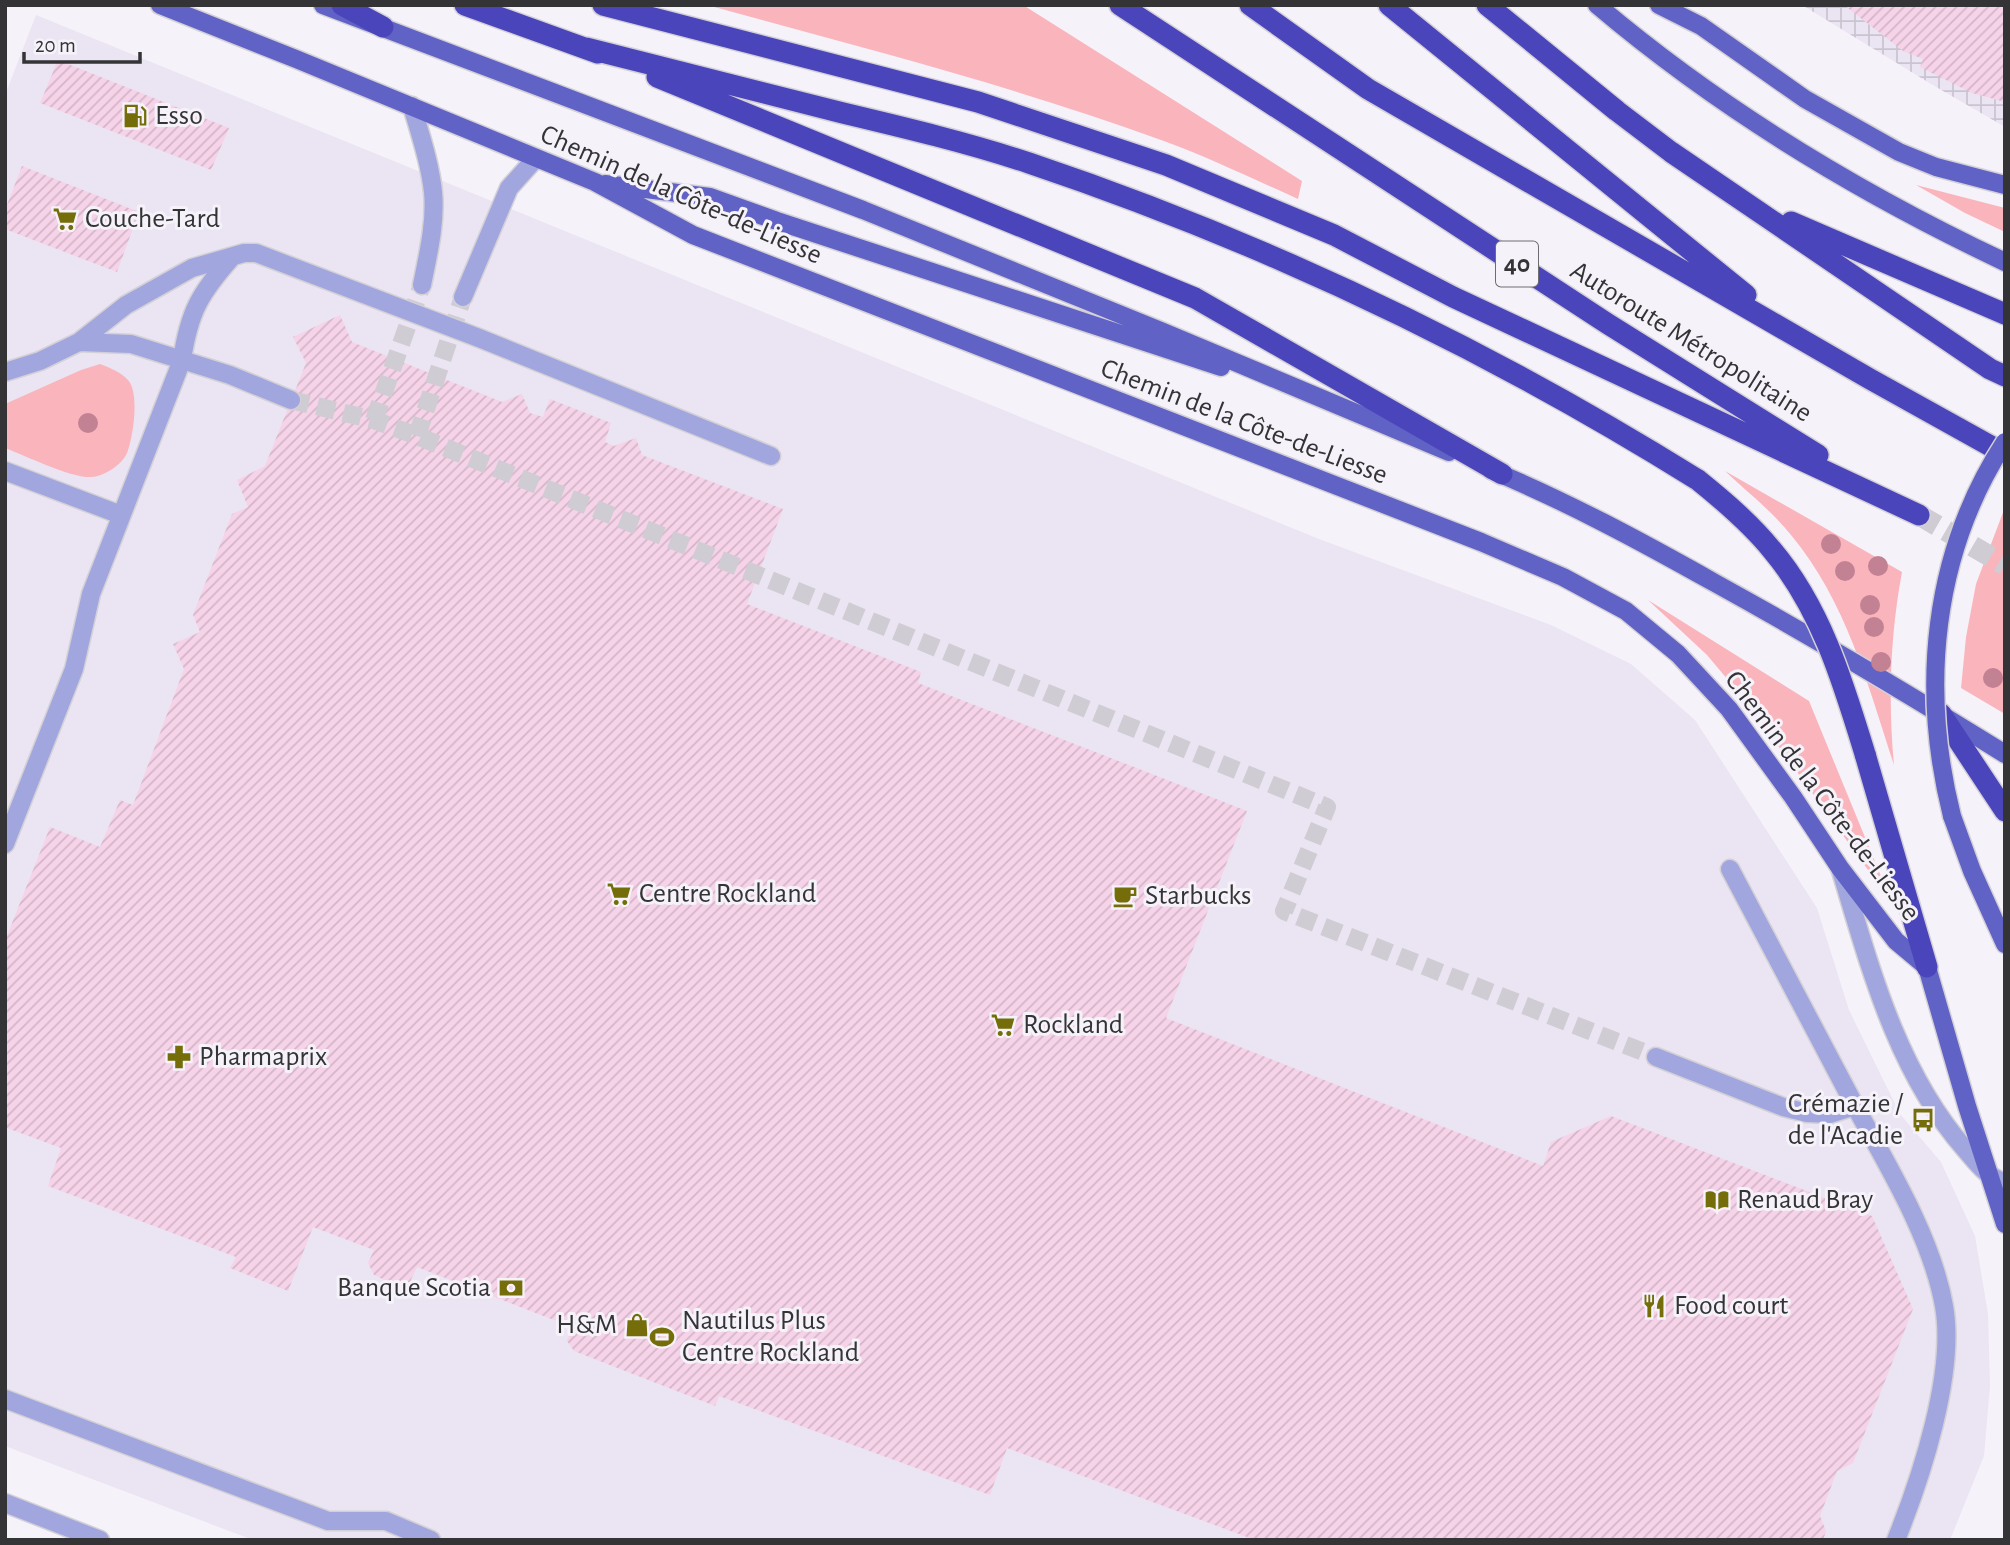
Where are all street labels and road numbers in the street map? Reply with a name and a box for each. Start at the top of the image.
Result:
street label: Chemin de la Côte-de-Liesse [536,120,826,270]
road number: 40 [1496,242,1538,286]
street label: Autoroute Métropolitaine [1565,256,1817,428]
street label: Chemin de la Côte-de-Liesse [1097,354,1391,490]
street label: Chemin de la Côte-de-Liesse [1719,666,1925,926]

